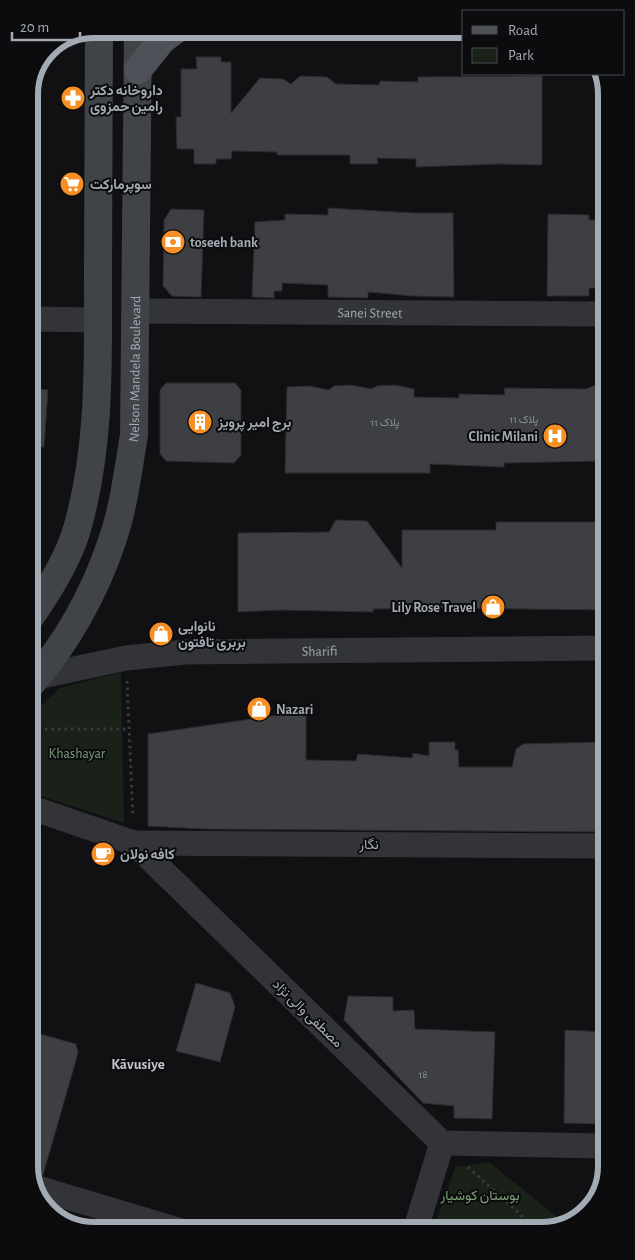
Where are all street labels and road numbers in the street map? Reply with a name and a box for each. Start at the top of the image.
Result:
street label: Nelson Mandela Boulevard [127,296,143,443]
street label: Sanei Street [337,306,403,321]
street label: Sharifi [302,645,338,659]
street label: نگار [358,837,379,853]
street label: مصطفی والی نژاد [269,977,345,1051]

